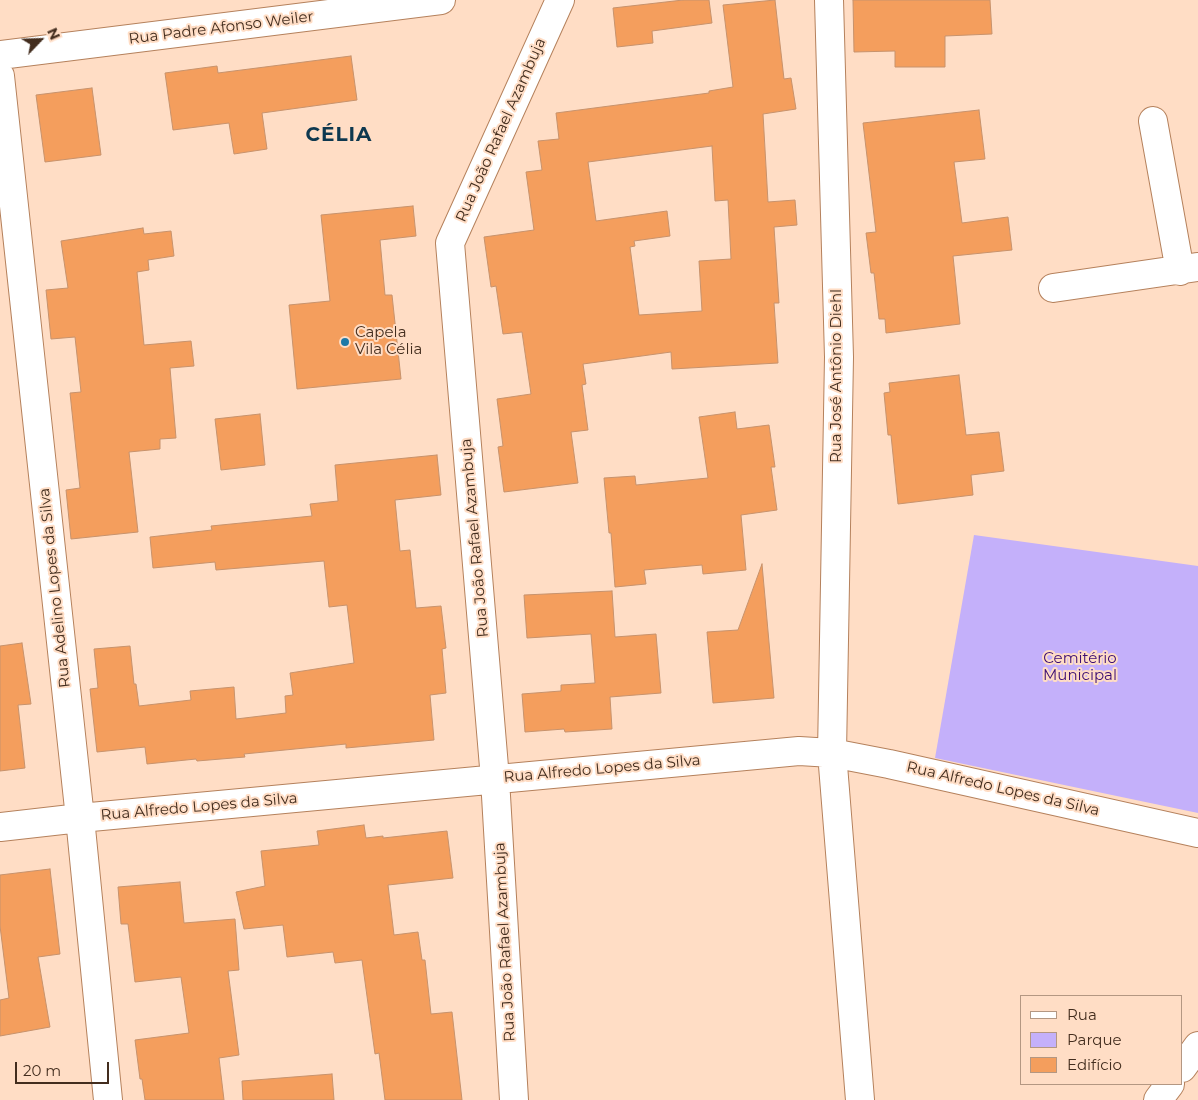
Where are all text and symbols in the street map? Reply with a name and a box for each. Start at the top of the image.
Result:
street label: Rua Padre Afonso Weiler [128,8,314,48]
north arrow [15,15,65,65]
text: N [43,25,64,43]
street label: Rua João Rafael Azambuja [452,35,550,225]
district label: CÉLIA [305,123,373,147]
street label: Rua José Antônio Diehl [828,289,846,463]
place label: Capela Vila Célia [355,324,422,359]
marker: Capela Vila Célia [339,336,351,348]
street label: Rua João Rafael Azambuja [457,438,493,638]
street label: Rua Adelino Lopes da Silva [36,487,74,689]
park label: Cemitério Municipal [1043,650,1117,685]
street label: Rua Alfredo Lopes da Silva [503,751,701,787]
street label: Rua Alfredo Lopes da Silva [905,758,1101,820]
street label: Rua Alfredo Lopes da Silva [100,789,298,825]
street label: Rua João Rafael Azambuja [491,842,519,1042]
legend [1020,995,1183,1085]
text: Rua [1067,1005,1097,1024]
text: Parque [1067,1030,1122,1049]
scale bar [18,1052,111,1084]
text: Edifício [1067,1055,1122,1074]
text: 20 m [23,1061,61,1080]

